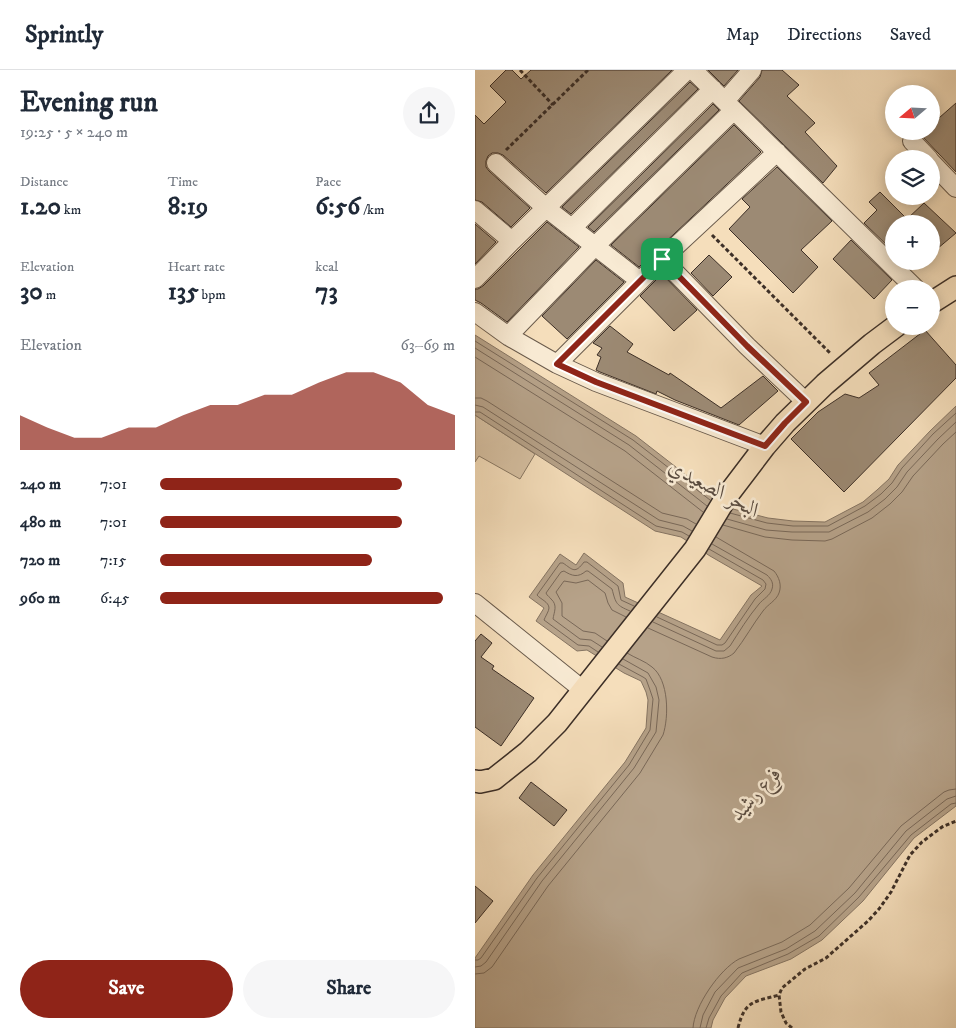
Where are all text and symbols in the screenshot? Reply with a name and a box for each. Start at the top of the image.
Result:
text: Sprintly [25,20,103,50]
text: Map [726,24,759,46]
text: Directions [787,24,862,46]
text: Saved [890,24,931,46]
text: Evening run [20,85,158,120]
north arrow [885,85,940,140]
map controls [885,85,940,335]
button: share [403,87,455,139]
text: 19:25 · 5 × 240 m [20,122,128,142]
button: layers [885,150,940,205]
text: Distance [20,173,68,191]
text: Time [168,173,198,191]
text: Pace [315,173,341,191]
text: 1.20 [20,191,61,222]
text: 8:19 [168,191,208,222]
text: 6:56 [315,191,360,222]
text: km [61,201,81,219]
text: /km [360,201,385,219]
button: + [885,215,940,270]
pin [641,238,683,280]
icon: arrive [648,245,676,273]
text: Elevation [20,258,74,276]
text: Heart rate [168,258,225,276]
text: kcal [315,258,338,276]
text: 30 [20,276,43,307]
text: 135 [168,276,199,307]
text: 73 [315,276,338,307]
button: − [885,280,940,335]
text: m [43,286,56,304]
text: bpm [199,286,226,304]
text: Elevation [20,335,82,355]
text: 63–69 m [401,335,455,355]
water label: البحر الصعيدي [663,454,764,526]
text: 240 m [20,474,61,494]
text: 7:01 [100,474,127,494]
text: 480 m [20,512,61,532]
text: 7:01 [100,512,127,532]
text: 720 m [20,550,60,570]
text: 7:15 [100,550,126,570]
text: 960 m [20,588,60,608]
text: 6:45 [100,588,130,608]
water label: فرع رشيد [725,761,790,829]
button: Save [20,960,233,1018]
button: Share [243,960,455,1018]

